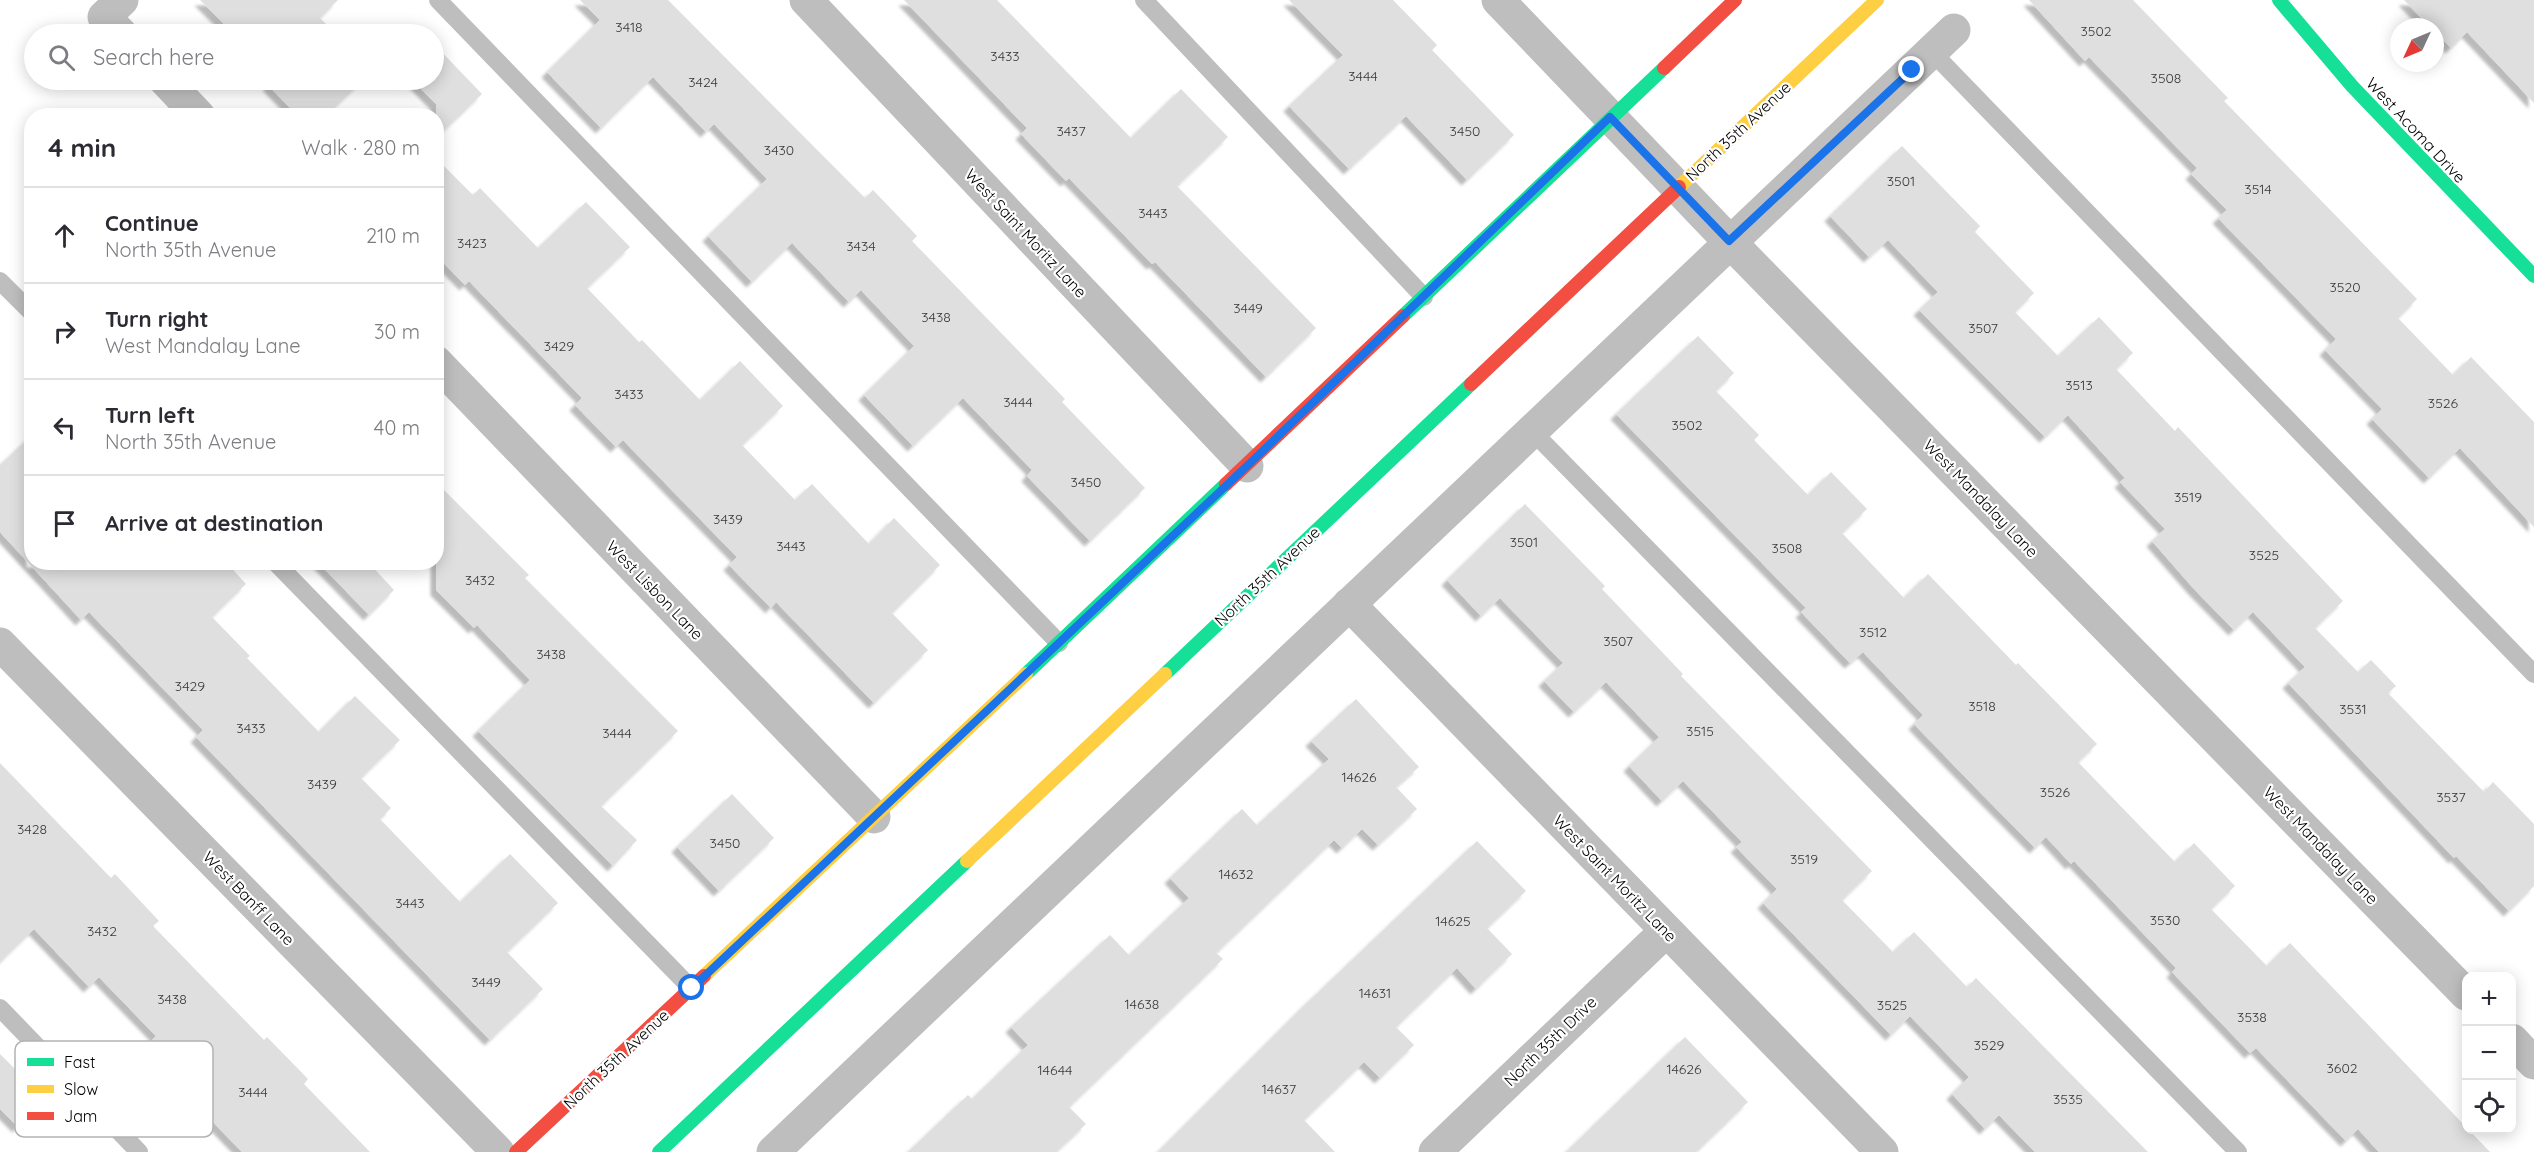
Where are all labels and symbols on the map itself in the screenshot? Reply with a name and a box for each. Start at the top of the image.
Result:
house number: 3418 [615,18,643,36]
north arrow [2390,18,2444,72]
house number: 3502 [2080,22,2112,40]
house number: 3433 [990,47,1020,65]
route end [1898,56,1924,82]
house number: 3444 [1348,67,1378,85]
house number: 3508 [2151,69,2181,87]
house number: 3424 [688,73,718,91]
street label: West Acoma Drive [2362,73,2470,187]
street label: North 35th Avenue [1681,77,1795,185]
house number: 3437 [1056,122,1086,140]
house number: 3450 [1450,122,1480,140]
house number: 3430 [764,141,794,159]
street label: West Saint Moritz Lane [961,164,1091,302]
house number: 3501 [1887,172,1915,190]
house number: 3514 [2244,180,2272,198]
house number: 3443 [1138,204,1168,222]
house number: 3423 [457,234,487,252]
house number: 3434 [846,237,876,255]
house number: 3520 [2329,278,2361,296]
house number: 3449 [1233,299,1263,317]
house number: 3438 [921,308,951,326]
house number: 3507 [1968,319,1998,337]
house number: 3429 [544,337,574,355]
house number: 3513 [2065,376,2093,394]
house number: 3433 [614,385,644,403]
house number: 3444 [1003,393,1033,411]
house number: 3526 [2428,394,2459,412]
house number: 3502 [1671,416,1703,434]
street label: West Mandalay Lane [1919,435,2043,561]
house number: 3450 [1071,473,1101,491]
house number: 3519 [2174,488,2202,506]
house number: 3439 [713,510,743,528]
street label: North 35th Avenue [1210,522,1324,630]
house number: 3501 [1510,533,1538,551]
street label: West Lisbon Lane [602,536,708,644]
house number: 3443 [776,537,806,555]
house number: 3508 [1772,539,1802,557]
house number: 3525 [2249,546,2279,564]
house number: 3432 [465,571,495,589]
house number: 3512 [1859,623,1887,641]
house number: 3507 [1603,632,1633,650]
house number: 3438 [536,645,566,663]
house number: 3429 [175,677,205,695]
house number: 3518 [1968,697,1996,715]
house number: 3531 [2339,700,2367,718]
house number: 3433 [236,719,266,737]
house number: 3515 [1686,722,1714,740]
house number: 3444 [602,724,632,742]
house number: 14626 [1341,768,1377,786]
house number: 3439 [307,775,337,793]
street label: West Mandalay Lane [2259,782,2383,908]
house number: 3526 [2040,783,2071,801]
house number: 3537 [2436,788,2466,806]
street label: West Saint Moritz Lane [1549,810,1681,946]
house number: 3428 [17,820,47,838]
house number: 3450 [710,834,740,852]
street label: West Banff Lane [199,847,299,949]
house number: 3519 [1790,850,1818,868]
house number: 14632 [1219,865,1254,883]
house number: 3443 [395,894,425,912]
house number: 3530 [2150,911,2180,929]
house number: 14625 [1435,912,1471,930]
house number: 3432 [87,922,117,940]
house number: 3449 [471,973,501,991]
route start [678,974,704,1000]
house number: 14631 [1359,984,1391,1002]
house number: 3438 [157,990,187,1008]
street label: North 35th Drive [1500,992,1600,1090]
house number: 14638 [1125,995,1159,1013]
house number: 3525 [1877,996,1907,1014]
street label: North 35th Avenue [559,1005,673,1113]
house number: 3538 [2237,1008,2267,1026]
house number: 3529 [1974,1036,2004,1054]
legend [15,1041,213,1137]
text: Fast [64,1052,95,1072]
house number: 3602 [2327,1059,2358,1077]
house number: 14626 [1666,1060,1702,1078]
house number: 14644 [1038,1061,1072,1079]
text: Slow [64,1079,98,1099]
house number: 14637 [1262,1080,1296,1098]
house number: 3444 [238,1083,268,1101]
house number: 3535 [2053,1090,2083,1108]
text: Jam [64,1106,97,1126]

